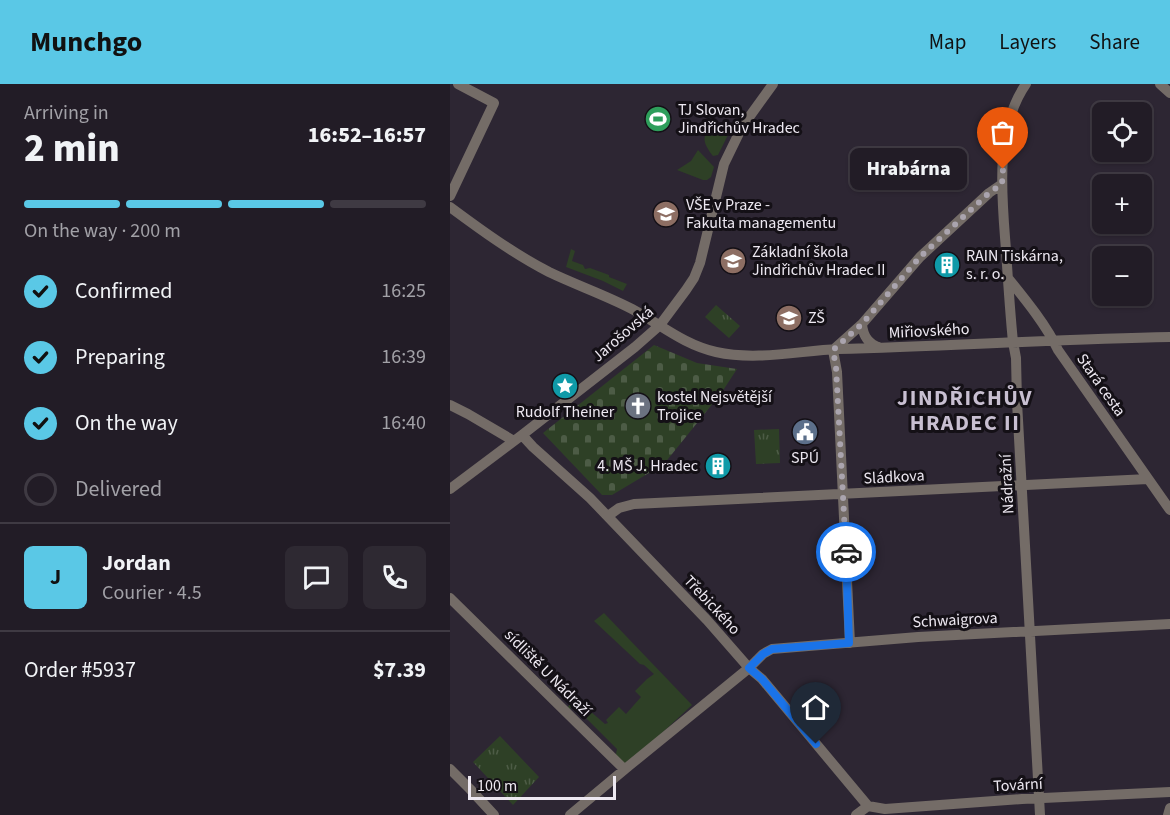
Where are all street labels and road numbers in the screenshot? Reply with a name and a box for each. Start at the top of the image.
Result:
street label: Jarošovská [587,301,659,367]
street label: Miřiovského [888,318,970,344]
street label: Stará cesta [1071,349,1131,421]
street label: Nádražní [994,452,1020,515]
street label: Sládkova [863,464,925,490]
street label: Třebického [679,570,745,640]
street label: Schwaigrova [912,607,998,633]
street label: sídliště U Nádraží [500,625,597,722]
street label: Tovární [993,773,1044,797]

